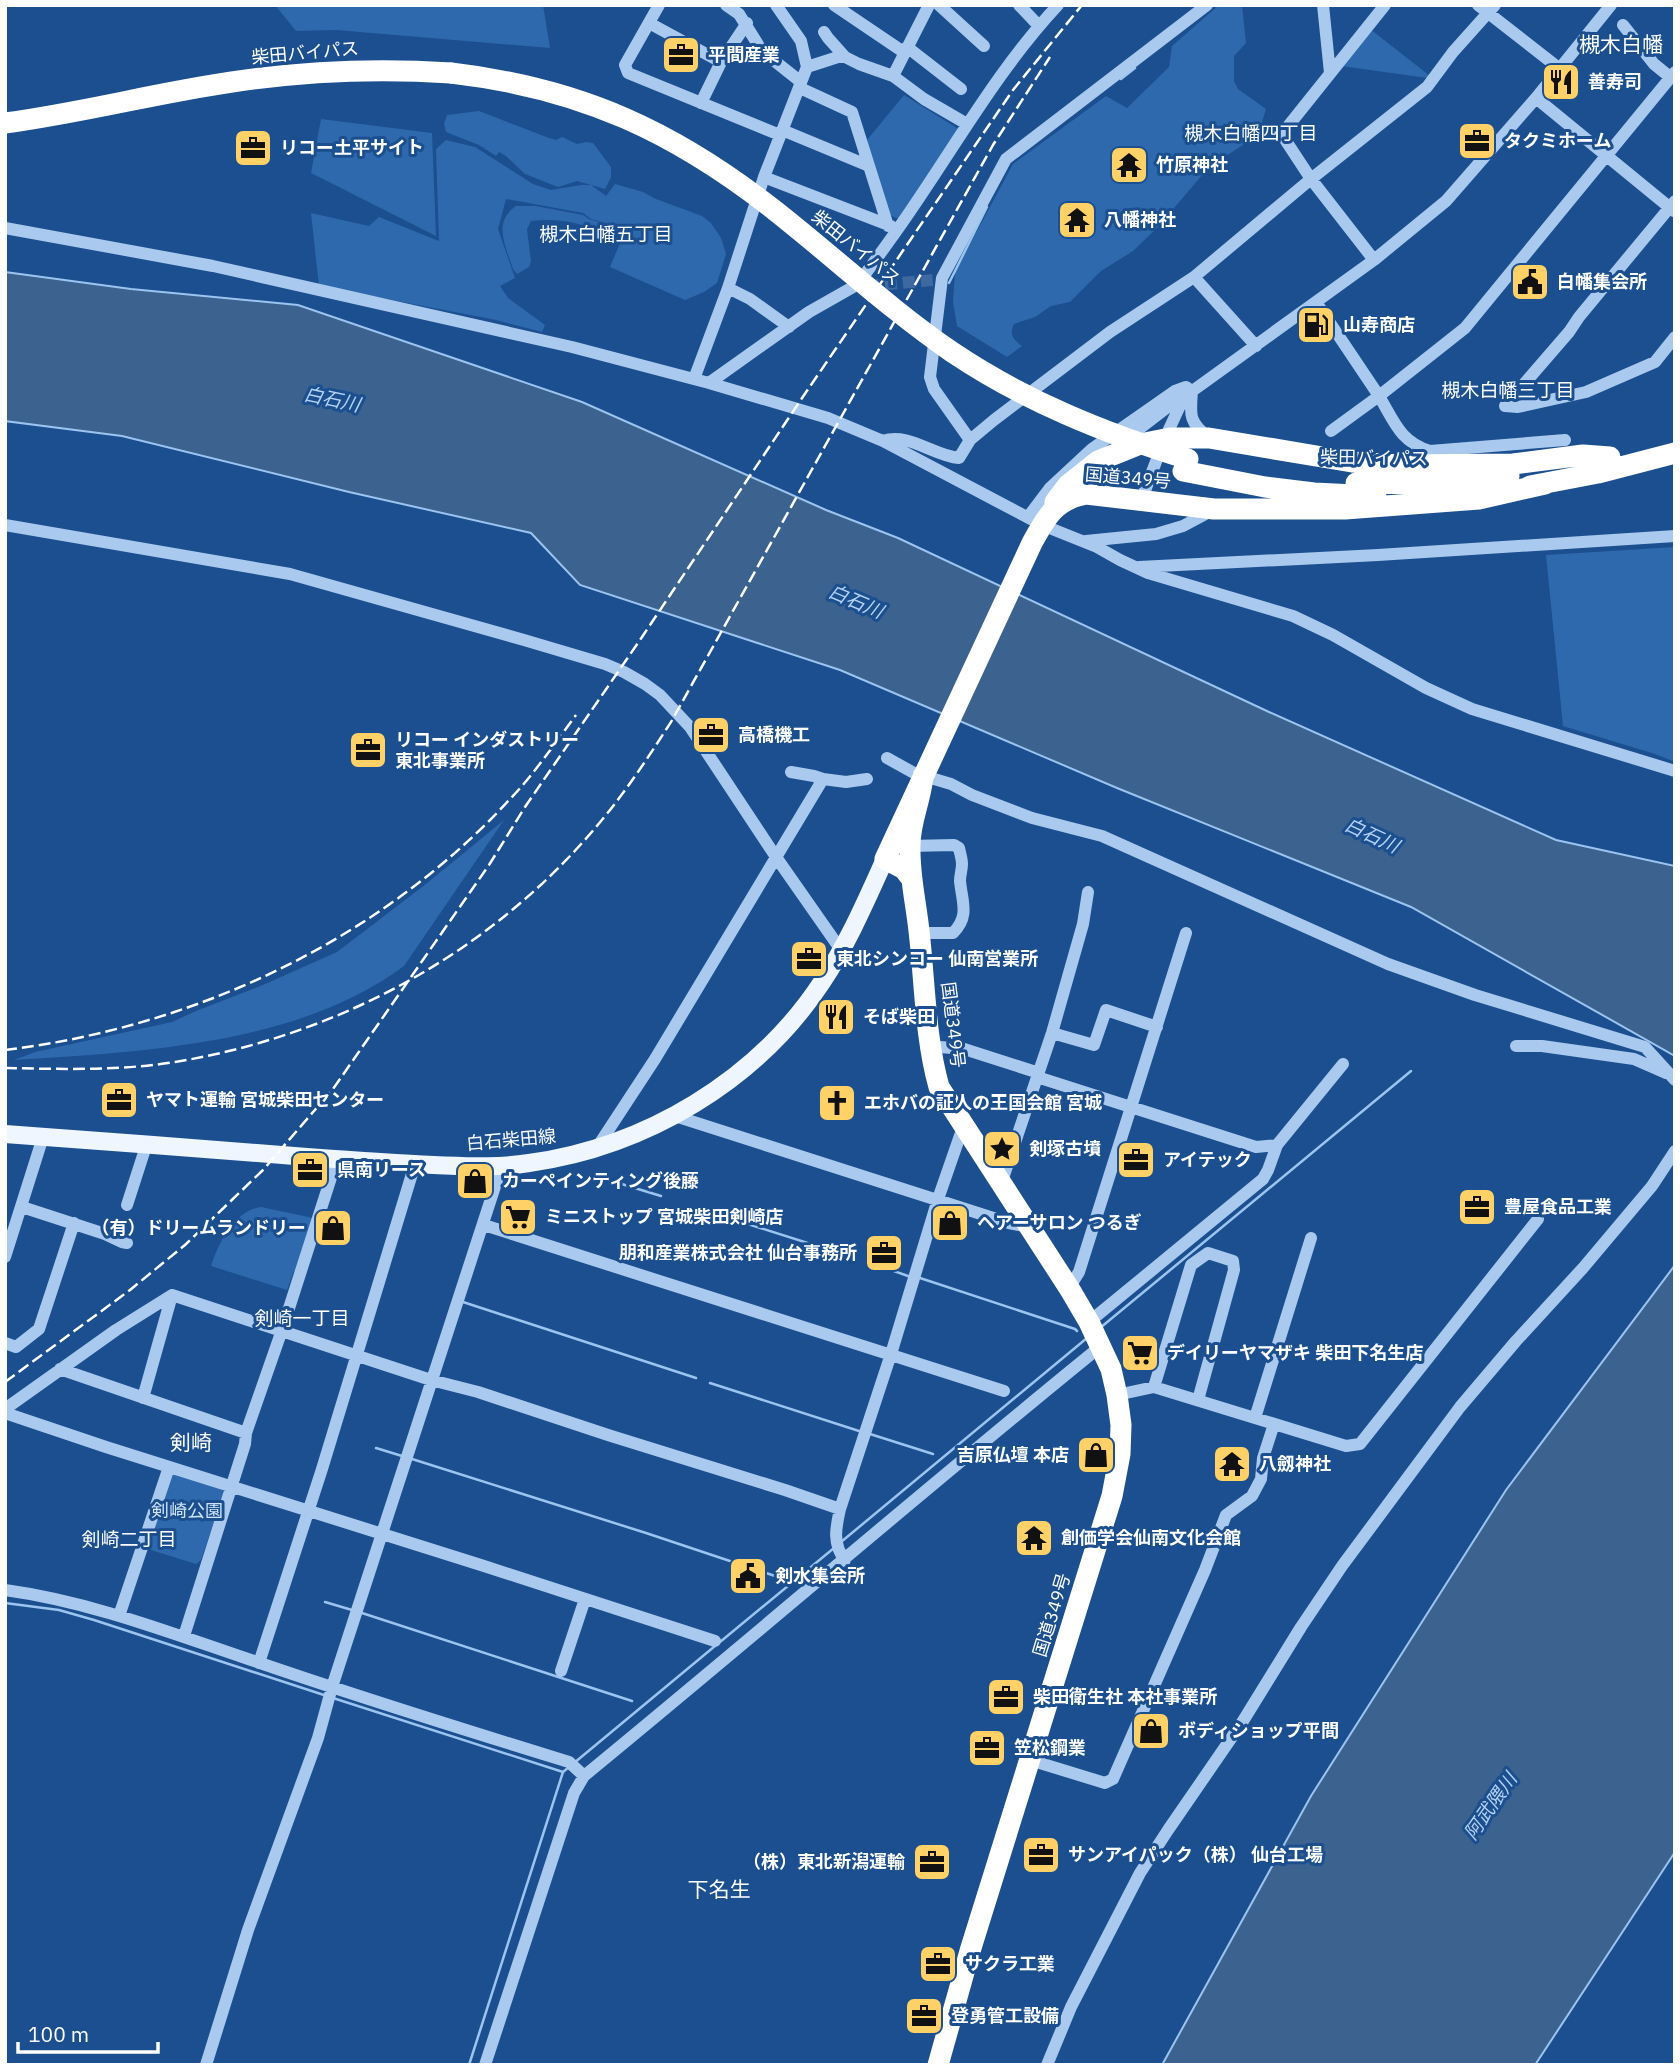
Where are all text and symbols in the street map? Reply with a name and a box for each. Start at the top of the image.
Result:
district label: 槻木白幡 [1579,30,1663,58]
office icon: 平間産業 [660,34,702,76]
street label: 柴田バイパス [250,36,360,69]
place label: 平間産業 [708,43,780,66]
restaurant icon: 善寿司 [1540,61,1582,103]
place label: 善寿司 [1588,70,1642,93]
office icon: タクミホーム [1456,120,1498,162]
district label: 槻木白幡四丁目 [1184,121,1318,145]
office icon: リコー土平サイト [232,127,274,169]
place label: タクミホーム [1504,129,1611,152]
place label: リコー土平サイト [280,136,424,159]
temple icon: 竹原神社 [1108,144,1150,186]
place label: 竹原神社 [1156,153,1228,176]
temple icon: 八幡神社 [1056,199,1098,241]
street label: 柴田バイパス [807,205,905,290]
place label: 八幡神社 [1104,208,1176,231]
district label: 槻木白幡五丁目 [539,222,673,246]
public building icon: 白幡集会所 [1509,261,1551,303]
place label: 白幡集会所 [1557,270,1647,293]
fuel station icon: 山寿商店 [1295,304,1337,346]
place label: 山寿商店 [1343,313,1415,336]
district label: 槻木白幡三丁目 [1441,378,1575,402]
water label: 白石川 [302,381,364,417]
street label: 柴田バイパス [1320,445,1428,470]
street label: 国道349号 [1084,462,1172,493]
water label: 白石川 [825,579,889,624]
office icon: 高橋機工 [690,714,732,756]
place label: 高橋機工 [738,723,810,746]
place label: リコー インダストリー 東北事業所 [395,728,579,772]
office icon: リコー インダストリー 東北事業所 [347,729,389,771]
water label: 白石川 [1341,812,1405,859]
office icon: 東北シンコー 仙南営業所 [788,938,830,980]
place label: 東北シンコー 仙南営業所 [836,947,1038,970]
street label: 国道349号 [937,981,970,1069]
restaurant icon: そば柴田 [815,996,857,1038]
place label: そば柴田 [863,1005,935,1028]
office icon: ヤマト運輸 宮城柴田センター [98,1079,140,1121]
church icon: エホバの証人の王国会館 宮城 [816,1082,858,1124]
place label: ヤマト運輸 宮城柴田センター [146,1088,384,1111]
place label: エホバの証人の王国会館 宮城 [864,1091,1102,1114]
street label: 白石柴田線 [465,1124,557,1155]
place icon: 剣塚古墳 [981,1128,1023,1170]
place label: 剣塚古墳 [1029,1137,1101,1160]
office icon: アイテック [1115,1139,1157,1181]
place label: アイテック [1163,1148,1252,1171]
office icon: 県南リース [289,1149,331,1191]
place label: 県南リース [337,1158,426,1181]
shop icon: カーペインティング後藤 [454,1160,496,1202]
place label: カーペインティング後藤 [502,1169,699,1192]
office icon: 豊屋食品工業 [1456,1186,1498,1228]
place label: 豊屋食品工業 [1504,1195,1612,1218]
supermarket icon: ミニストップ 宮城柴田剣崎店 [497,1196,539,1238]
shop icon: ヘアーサロン つるぎ [929,1202,971,1244]
place label: ミニストップ 宮城柴田剣崎店 [545,1205,783,1228]
shop icon: （有）ドリームランドリー [312,1207,354,1249]
place label: ヘアーサロン つるぎ [977,1211,1142,1234]
place label: （有）ドリームランドリー [91,1216,306,1239]
office icon: 朋和産業株式会社 仙台事務所 [863,1232,905,1274]
place label: 朋和産業株式会社 仙台事務所 [619,1241,857,1264]
district label: 剣崎一丁目 [254,1306,350,1330]
supermarket icon: デイリーヤマザキ 柴田下名生店 [1119,1332,1161,1374]
place label: デイリーヤマザキ 柴田下名生店 [1167,1341,1423,1364]
district label: 剣崎 [170,1428,212,1456]
shop icon: 吉原仏壇 本店 [1075,1434,1117,1476]
place label: 吉原仏壇 本店 [957,1443,1069,1466]
temple icon: 八劔神社 [1211,1443,1253,1485]
place label: 八劔神社 [1259,1452,1331,1475]
park label: 剣崎公園 [151,1499,223,1522]
temple icon: 創価学会仙南文化会館 [1013,1517,1055,1559]
place label: 創価学会仙南文化会館 [1061,1526,1241,1549]
district label: 剣崎二丁目 [81,1527,177,1551]
public building icon: 剣水集会所 [727,1555,769,1597]
place label: 剣水集会所 [775,1564,865,1587]
street label: 国道349号 [1028,1570,1075,1660]
office icon: 柴田衛生社 本社事業所 [985,1676,1027,1718]
place label: 柴田衛生社 本社事業所 [1033,1685,1217,1708]
shop icon: ボディショップ平間 [1130,1710,1172,1752]
place label: ボディショップ平間 [1178,1719,1339,1742]
office icon: 笠松鋼業 [966,1727,1008,1769]
place label: 笠松鋼業 [1014,1736,1086,1759]
water label: 阿武隈川 [1458,1766,1523,1844]
office icon: サンアイパック（株） 仙台工場 [1020,1834,1062,1876]
office icon: （株）東北新潟運輸 [911,1841,953,1883]
place label: サンアイパック（株） 仙台工場 [1068,1843,1323,1866]
place label: （株）東北新潟運輸 [743,1850,905,1873]
district label: 下名生 [688,1875,751,1903]
office icon: サクラ工業 [917,1943,959,1985]
place label: サクラ工業 [965,1952,1055,1975]
office icon: 登勇管工設備 [903,1995,945,2037]
place label: 登勇管工設備 [951,2004,1059,2027]
scale bar [18,2010,158,2054]
text: 100 m [28,2020,89,2048]

